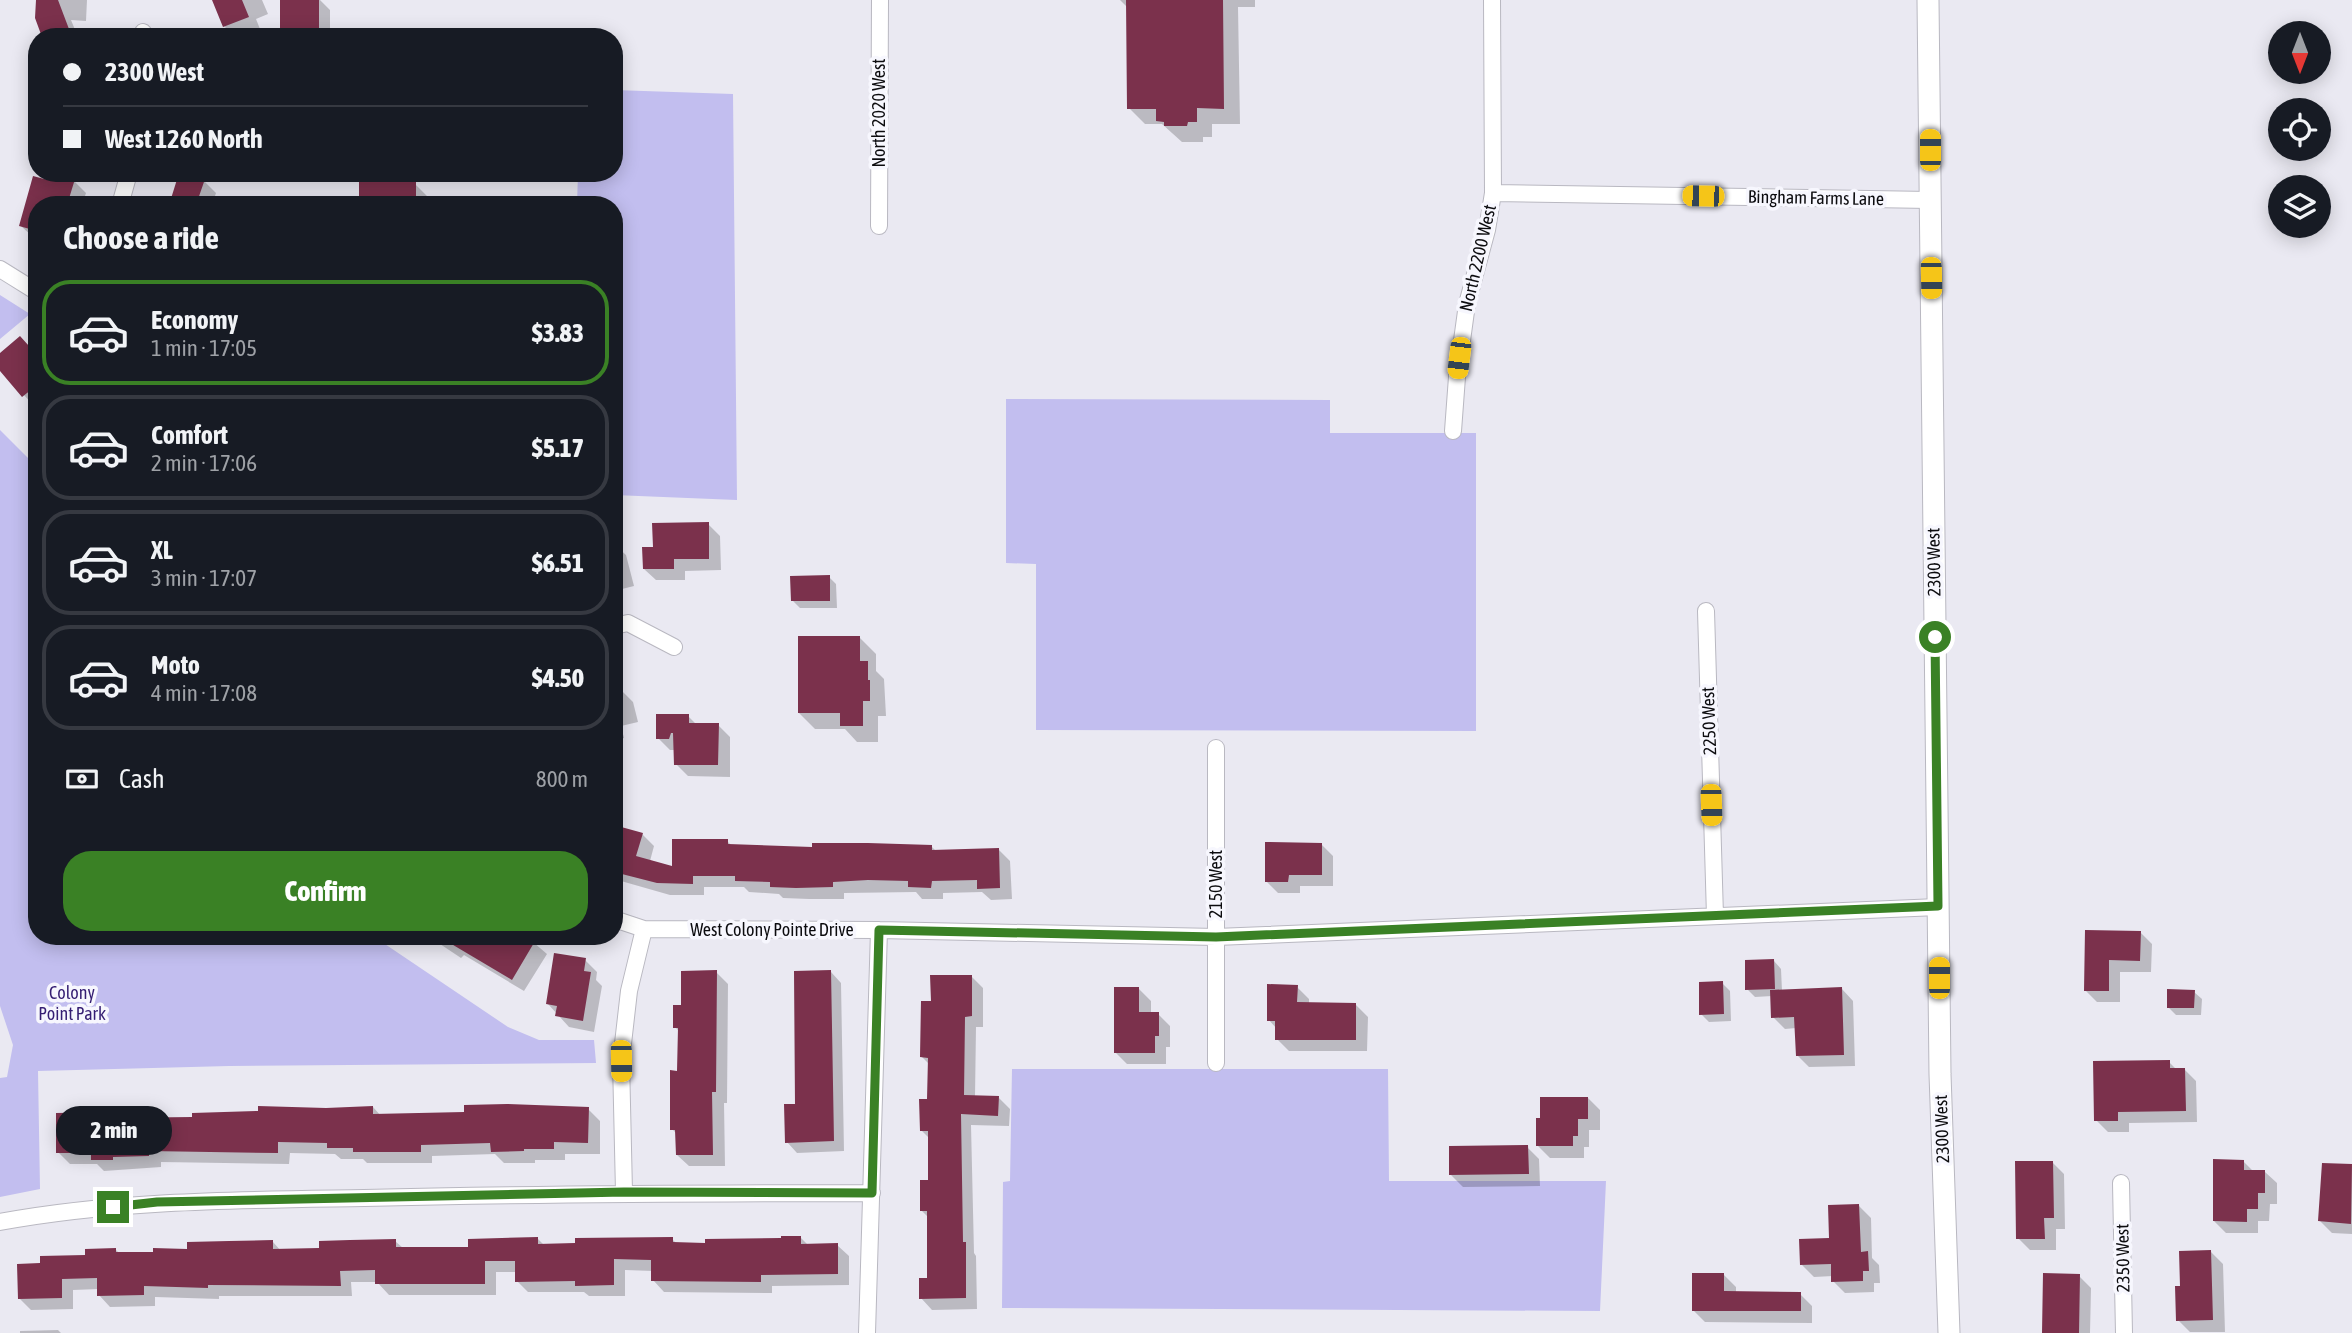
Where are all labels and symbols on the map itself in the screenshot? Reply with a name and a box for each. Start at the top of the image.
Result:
north arrow [2268,21,2331,84]
street label: North 2020 West [868,58,889,168]
car [1920,129,1941,171]
car [1682,185,1725,207]
street label: Bingham Farms Lane [1748,186,1884,209]
street label: North 2200 West [1455,202,1500,313]
car [1921,257,1942,299]
car [1447,336,1472,380]
street label: 2300 West [1922,528,1945,596]
route start [1919,621,1951,653]
street label: 2250 West [1697,686,1720,756]
car [1700,784,1723,826]
street label: 2150 West [1205,850,1226,918]
street label: West Colony Pointe Drive [690,919,854,940]
car [1929,957,1950,999]
park label: Colony Point Park [38,982,106,1024]
car [611,1040,632,1082]
street label: 2300 West [1930,1094,1953,1164]
callout: 2 min [55,1106,171,1154]
route end [97,1191,129,1223]
street label: 2350 West [2111,1224,2134,1292]

